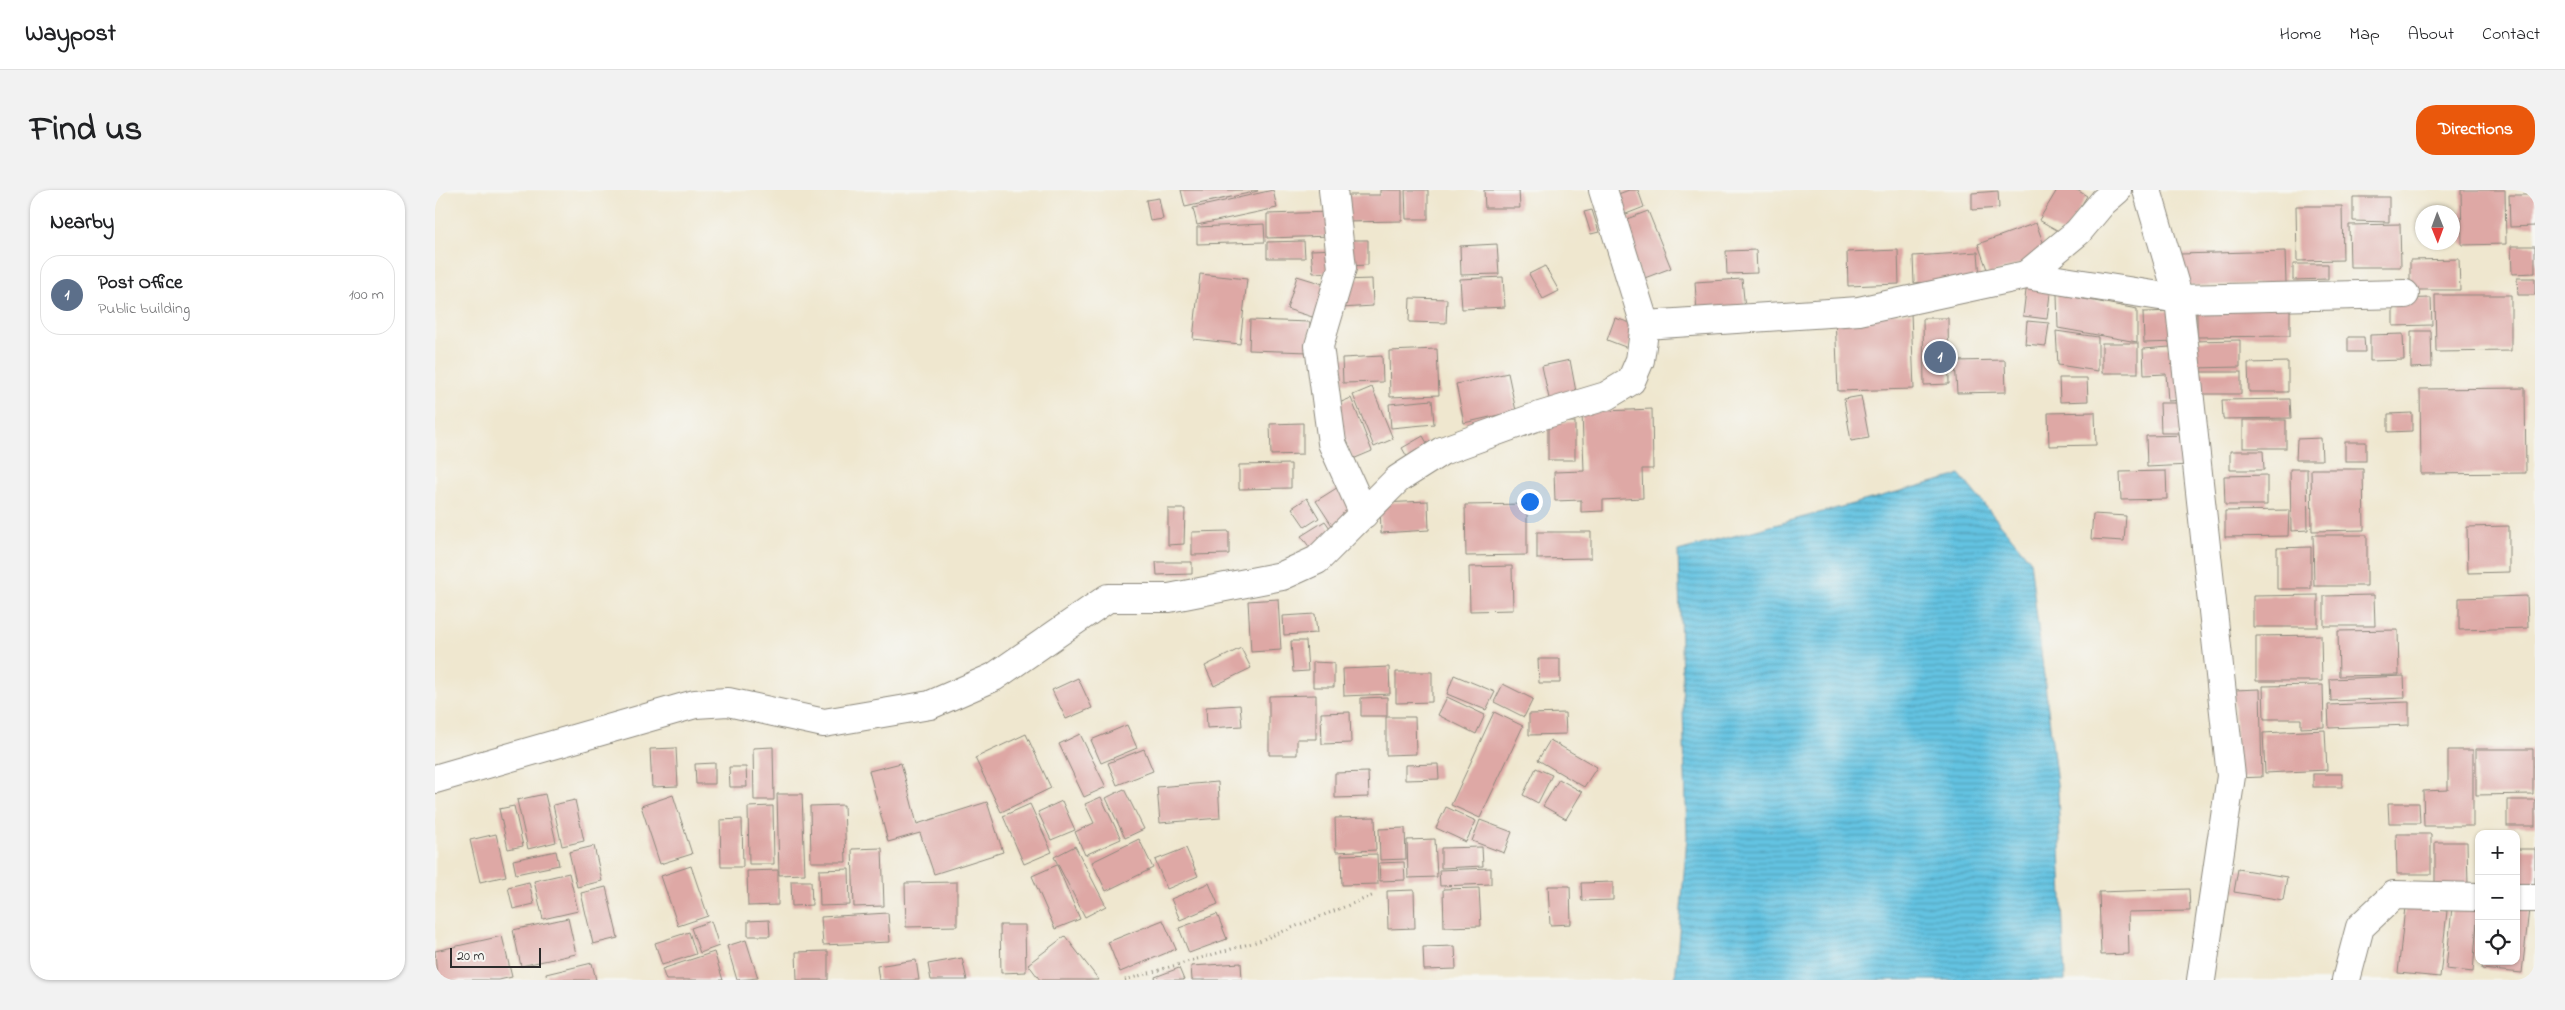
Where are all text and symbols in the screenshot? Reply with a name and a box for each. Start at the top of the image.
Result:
text: Waypost [25,17,116,52]
text: Home [2280,22,2321,48]
text: Map [2349,22,2380,48]
text: About [2408,22,2454,48]
text: Contact [2482,22,2540,48]
text: Find us [30,105,142,156]
button: Directions [2416,105,2535,155]
north arrow [2415,205,2460,250]
text: Nearby [50,208,114,238]
text: Post Office [98,270,183,297]
text: 1 [64,283,70,307]
text: 100 m [349,283,384,307]
text: Public building [98,297,190,321]
pin: 1 [1924,338,1956,376]
your location [1517,489,1543,515]
map controls [2475,830,2520,965]
button: + [2475,830,2520,875]
button: − [2475,875,2520,920]
button: locate [2475,920,2520,965]
scale bar [450,945,541,968]
text: 20 m [457,946,484,967]

